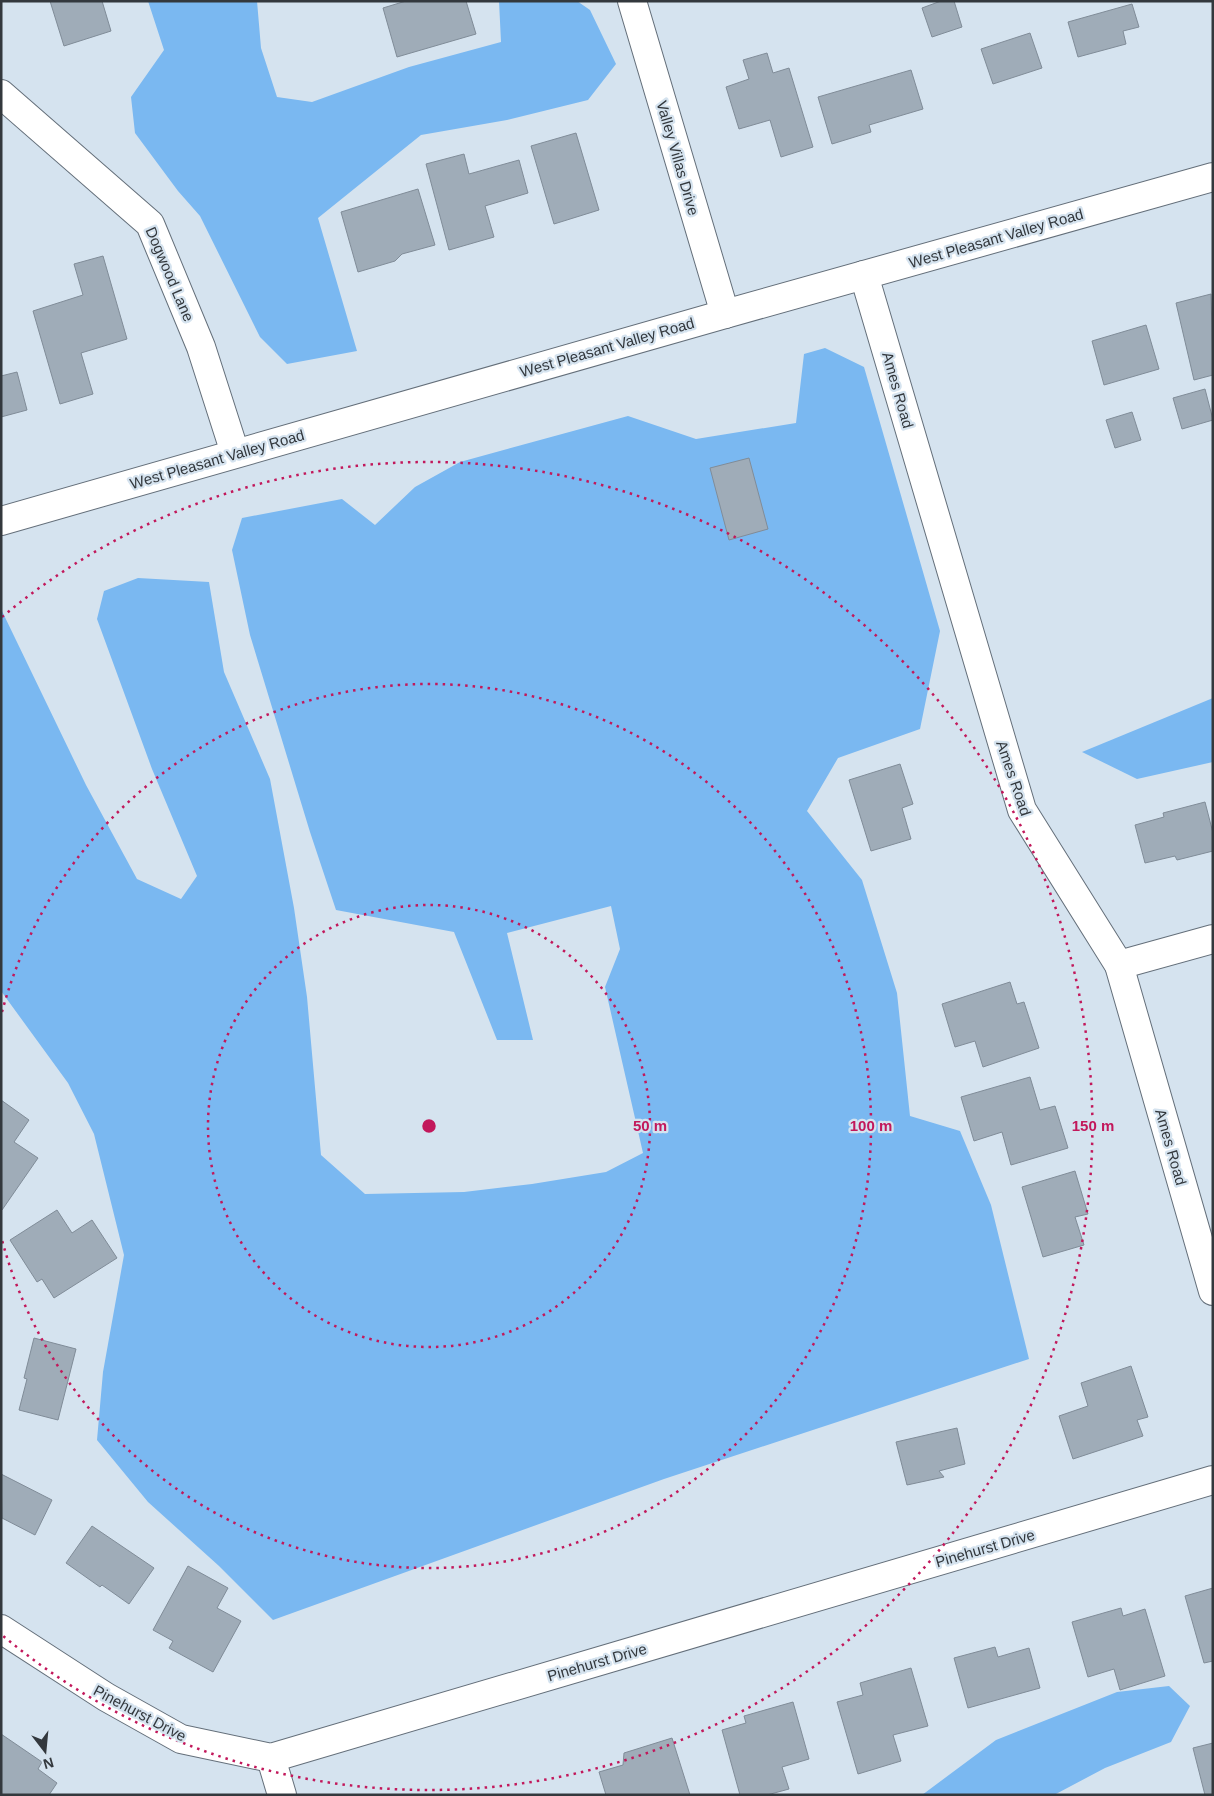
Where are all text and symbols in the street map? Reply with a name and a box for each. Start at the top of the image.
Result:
street label: Valley Villas Drive [653,99,703,217]
street label: West Pleasant Valley Road [907,205,1085,271]
street label: Dogwood Lane [142,224,198,324]
street label: West Pleasant Valley Road [518,314,696,380]
street label: Ames Road [879,350,917,430]
street label: West Pleasant Valley Road [128,426,306,492]
street label: Ames Road [993,738,1035,818]
street label: Ames Road [1152,1107,1190,1187]
centre of rings [420,1117,438,1135]
text: 50 m [633,1117,667,1134]
text: 100 m [850,1117,892,1134]
text: 150 m [1072,1117,1114,1134]
street label: Pinehurst Drive [933,1526,1037,1570]
street label: Pinehurst Drive [545,1640,649,1684]
street label: Pinehurst Drive [91,1681,189,1745]
north arrow [20,1726,70,1776]
text: N [42,1754,56,1773]

